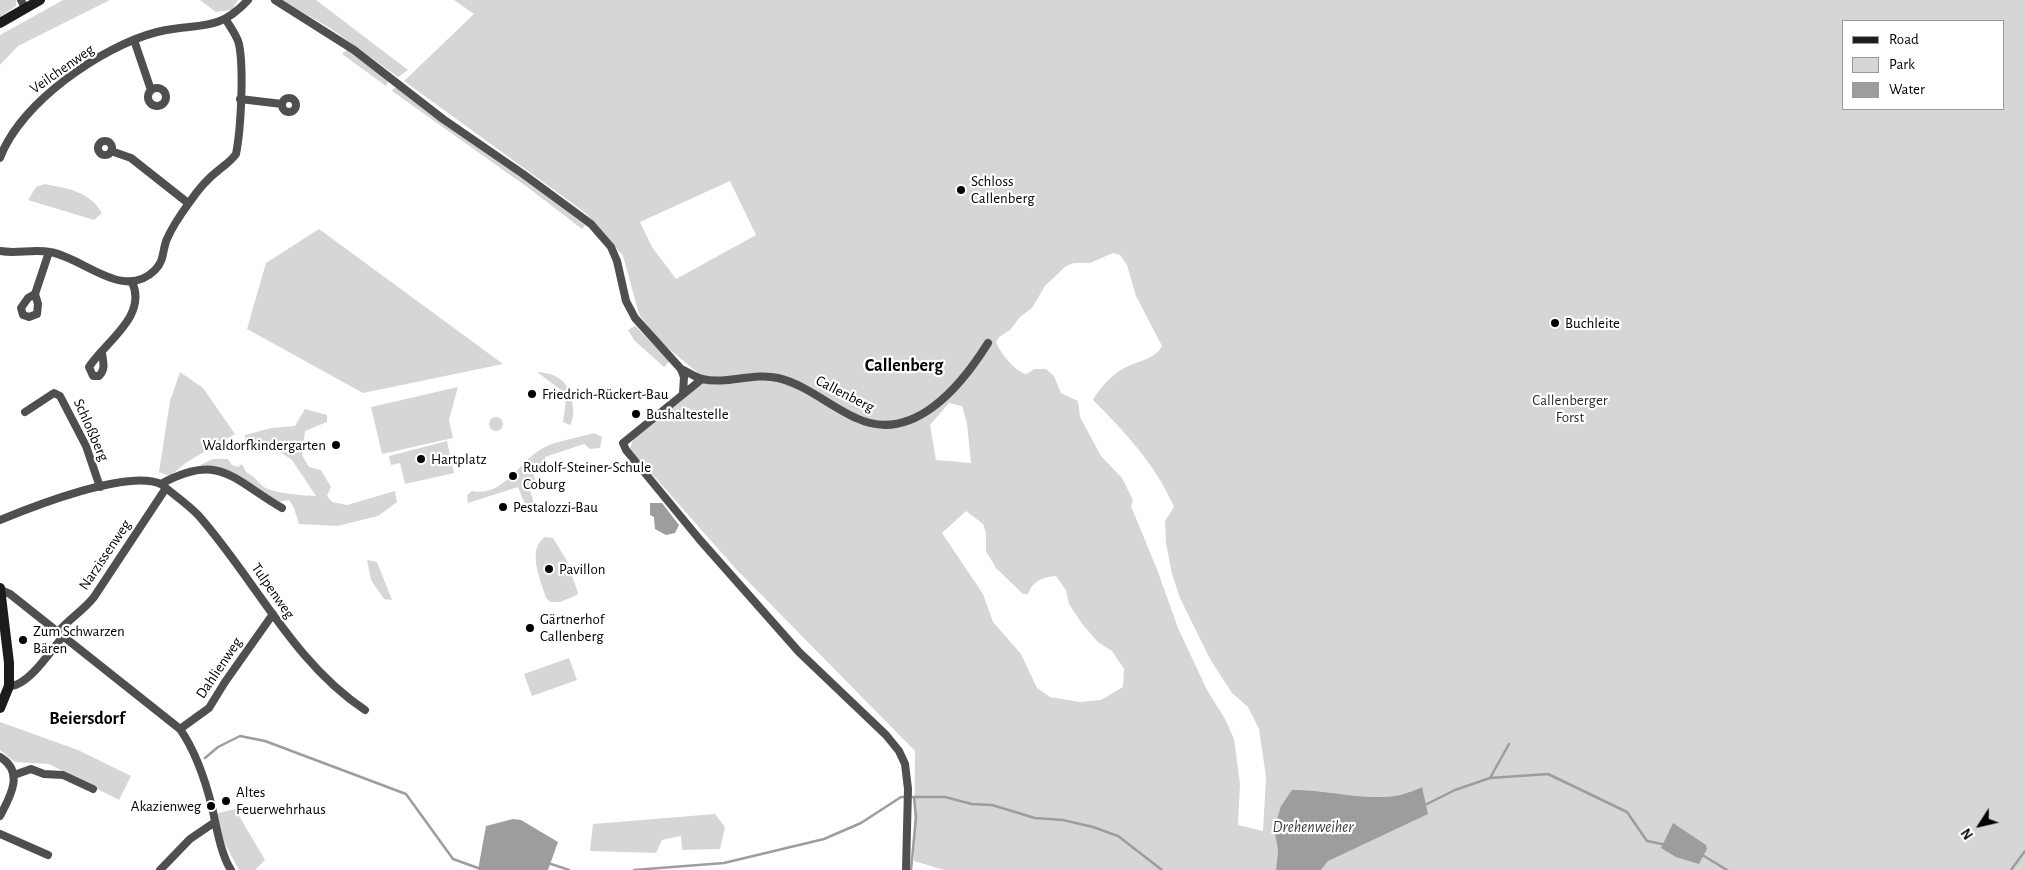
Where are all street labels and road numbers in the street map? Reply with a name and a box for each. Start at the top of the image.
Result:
street label: Veilchenweg [27,40,97,98]
street label: Callenberg [813,372,877,416]
street label: Schloßberg [69,396,113,464]
street label: Narzissenweg [75,516,135,594]
street label: Tulpenweg [247,560,299,622]
street label: Dahlienweg [192,634,246,702]

